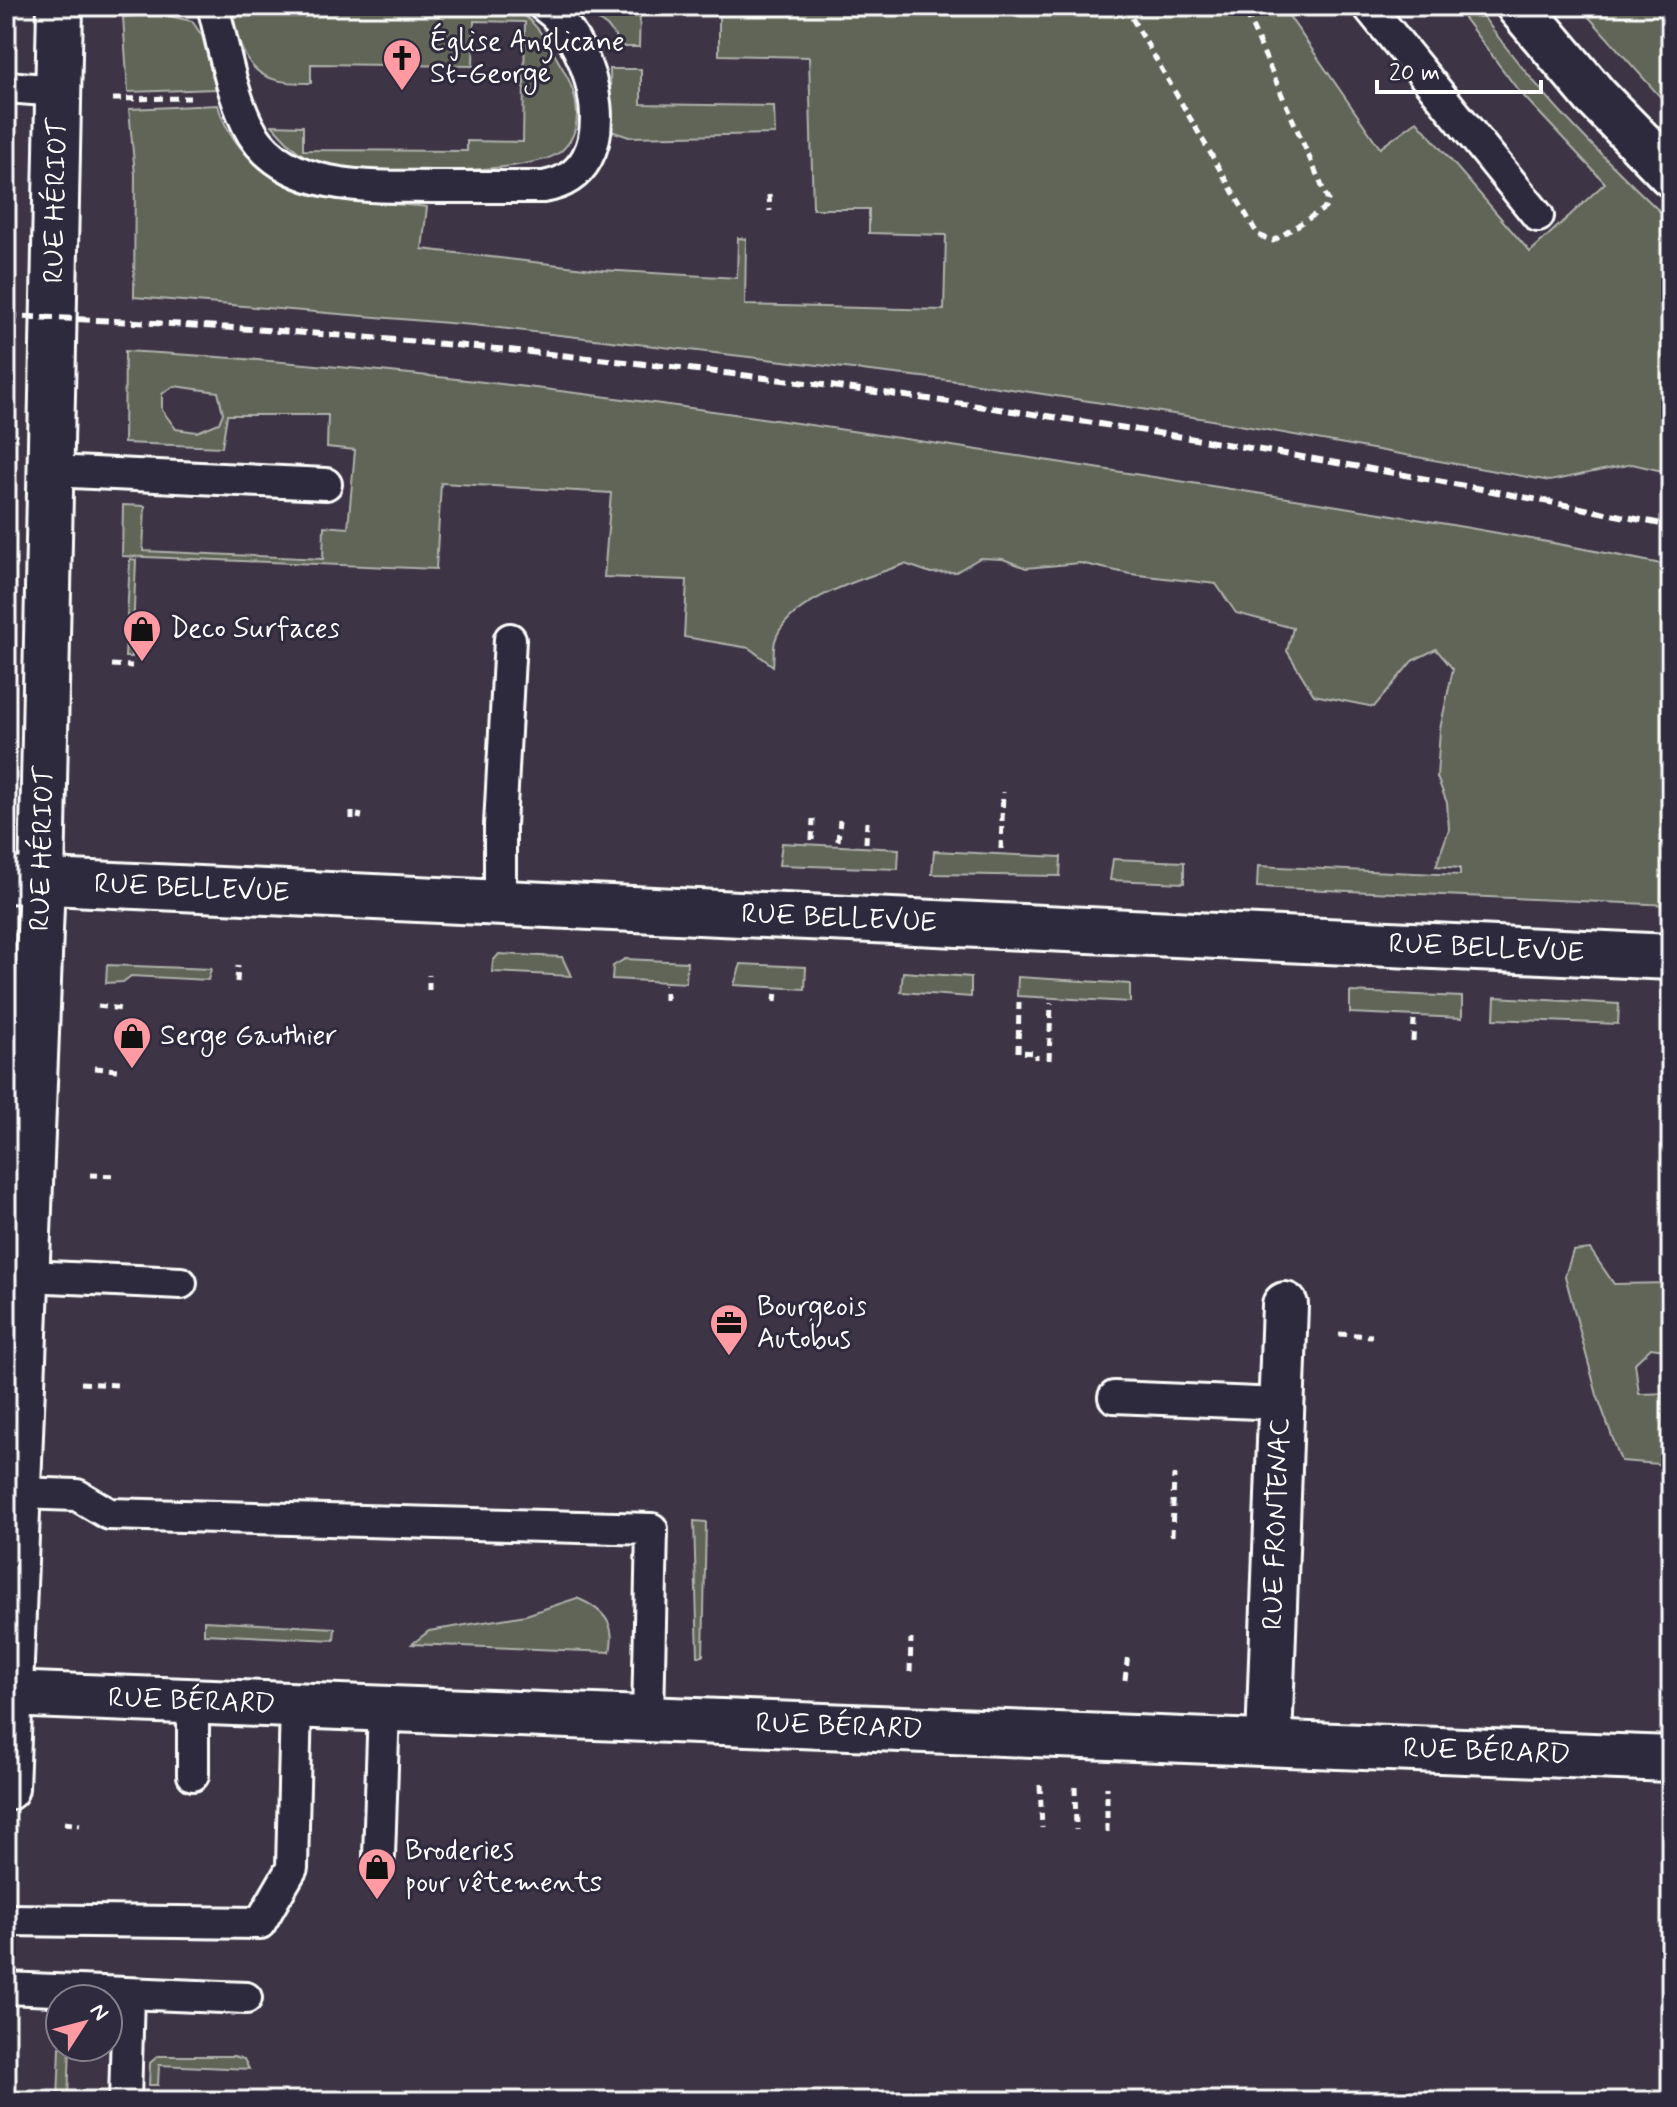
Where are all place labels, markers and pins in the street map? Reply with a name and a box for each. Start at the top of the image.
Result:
place label: Église Anglicane St-George [430,22,625,95]
church icon: Église Anglicane St-George [381,37,423,92]
shop icon: Deco Surfaces [121,608,163,663]
place label: Deco Surfaces [170,611,340,648]
shop icon: Serge Gauthier [111,1015,153,1070]
place label: Serge Gauthier [160,1018,337,1057]
place label: Bourgeois Autobus [757,1289,867,1358]
office icon: Bourgeois Autobus [708,1302,750,1357]
place label: Broderies pour vêtements [405,1833,602,1902]
shop icon: Broderies pour vêtements [356,1846,398,1901]

